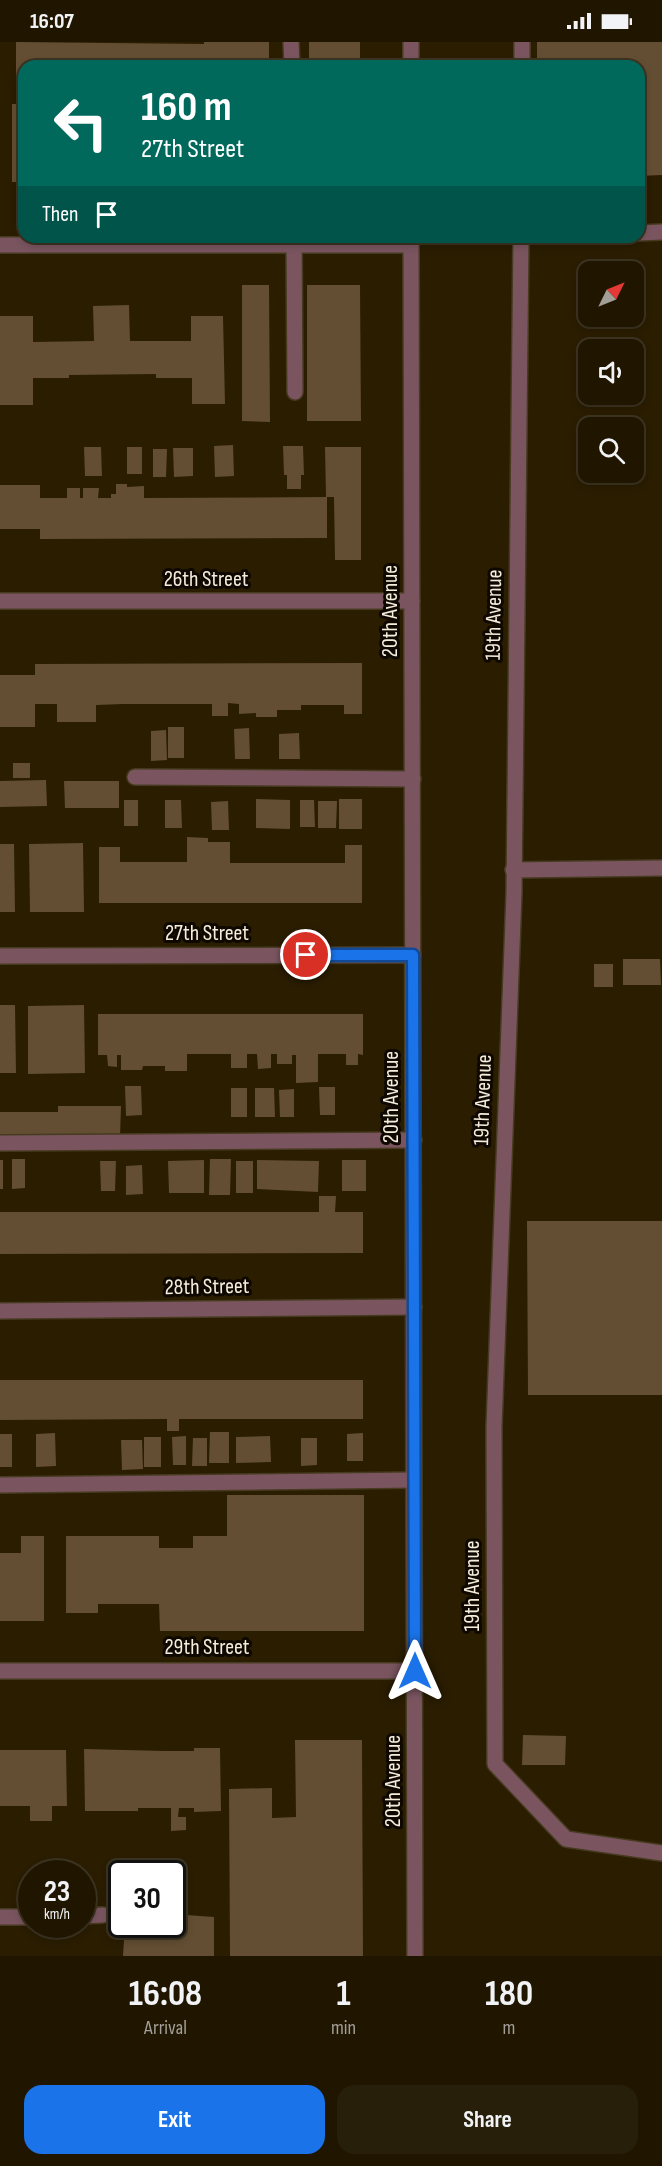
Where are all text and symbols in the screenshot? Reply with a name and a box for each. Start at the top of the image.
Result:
text: 16:07 [30,8,74,35]
text: 160 m [141,82,232,133]
icon: left [42,84,120,162]
text: 27th Street [141,133,244,165]
icon: arrive [90,198,123,231]
text: Then [42,201,78,228]
north arrow [578,261,644,327]
map controls [578,261,644,483]
button: sound [578,339,644,405]
button: search [578,417,644,483]
street label: 20th Avenue [377,565,404,657]
street label: 26th Street [164,566,249,593]
street label: 19th Avenue [480,569,508,661]
street label: 27th Street [165,920,249,947]
pin [280,929,331,980]
icon: arrive [289,938,322,971]
street label: 20th Avenue [378,1051,405,1143]
street label: 19th Avenue [468,1054,498,1146]
street label: 28th Street [164,1273,250,1301]
street label: 19th Avenue [459,1540,486,1632]
street label: 29th Street [164,1634,250,1661]
position arrow [383,1639,447,1703]
street label: 20th Avenue [380,1735,407,1827]
speed limit sign: 30 [108,1860,186,1938]
text: 23 [44,1874,70,1910]
text: km/h [44,1905,70,1924]
text: 16:08 [129,1973,202,2016]
text: 1 [336,1973,351,2016]
text: 180 [485,1973,533,2016]
text: Arrival [144,2016,187,2040]
text: min [331,2016,356,2040]
text: m [503,2016,515,2040]
button: Exit [24,2085,325,2154]
button: Share [337,2085,638,2154]

